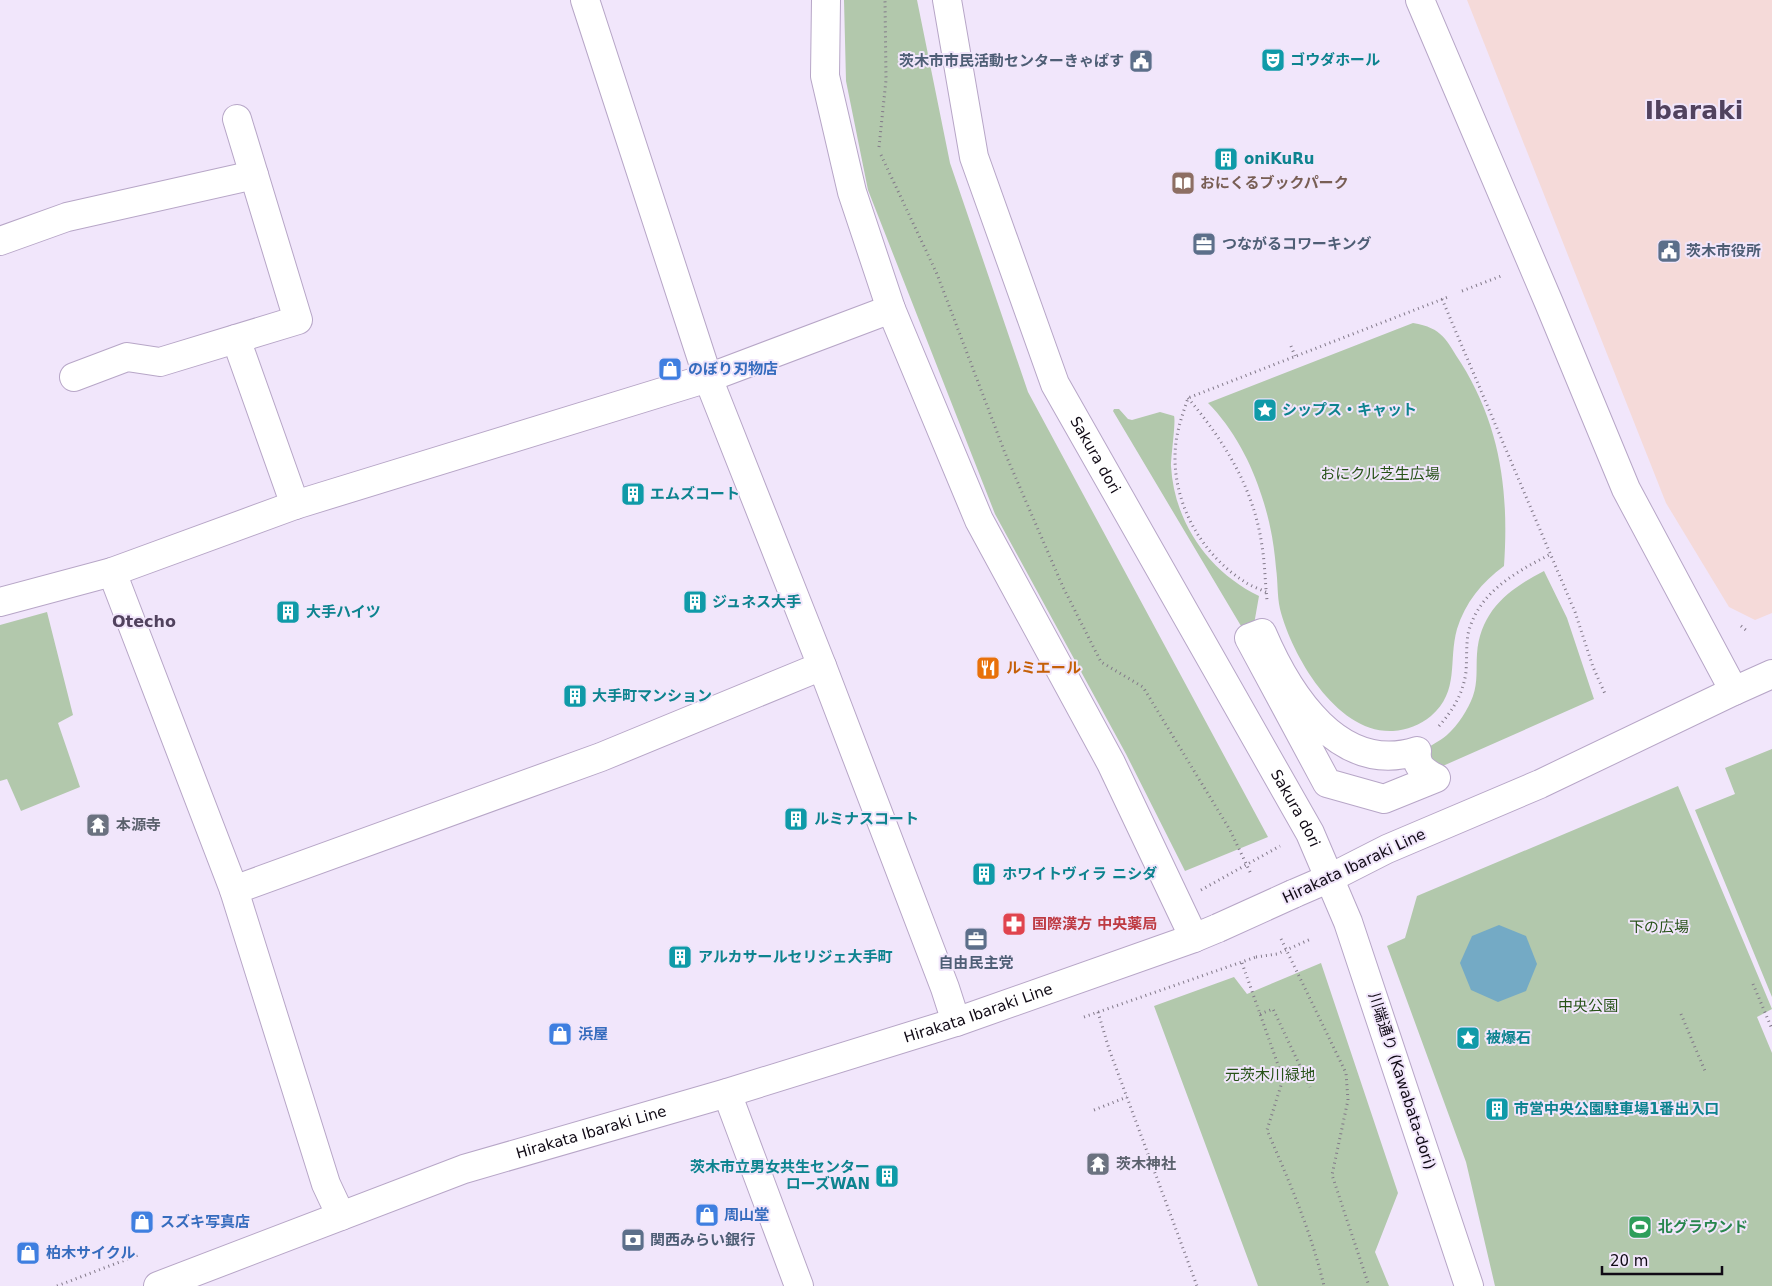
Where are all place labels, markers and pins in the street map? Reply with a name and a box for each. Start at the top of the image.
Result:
theatre icon: ゴウダホール [1260,47,1286,73]
public building icon: 茨木市市民活動センターきゃぱす [1128,48,1154,74]
place label: ゴウダホール [1290,51,1380,69]
place label: 茨木市市民活動センターきゃぱす [899,52,1124,70]
building icon: oniKuRu [1213,146,1239,172]
place label: oniKuRu [1244,150,1314,168]
library icon: おにくるブックパーク [1170,170,1196,196]
place label: おにくるブックパーク [1200,174,1349,192]
office icon: つながるコワーキング [1191,231,1217,257]
place label: つながるコワーキング [1222,235,1372,253]
public building icon: 茨木市役所 [1656,238,1682,264]
place label: 茨木市役所 [1686,242,1761,260]
shop icon: のぼり刃物店 [657,356,683,382]
place label: のぼり刃物店 [688,360,778,378]
place icon: シップス・キャット [1252,397,1278,423]
place label: シップス・キャット [1282,401,1417,419]
building icon: エムズコート [620,481,646,507]
place label: エムズコート [650,485,740,503]
building icon: ジュネス大手 [682,589,708,615]
place label: ジュネス大手 [712,593,801,611]
building icon: 大手ハイツ [275,599,301,625]
place label: 大手ハイツ [306,603,381,621]
restaurant icon: ルミエール [975,655,1001,681]
place label: ルミエール [1006,659,1081,677]
building icon: 大手町マンション [562,683,588,709]
place label: 大手町マンション [592,687,712,705]
building icon: ルミナスコート [783,806,809,832]
place label: ルミナスコート [814,810,919,828]
temple icon: 本源寺 [85,812,111,838]
place label: 本源寺 [116,816,161,834]
building icon: ホワイトヴィラ ニシダ [971,861,997,887]
place label: ホワイトヴィラ ニシダ [1002,865,1157,883]
pharmacy icon: 国際漢方 中央薬局 [1001,911,1027,937]
place label: 国際漢方 中央薬局 [1032,915,1157,933]
office icon: 自由民主党 [963,926,989,952]
building icon: アルカサールセリジェ大手町 [667,944,693,970]
place label: アルカサールセリジェ大手町 [698,948,892,966]
place label: 自由民主党 [938,954,1014,972]
shop icon: 浜屋 [547,1021,573,1047]
place label: 浜屋 [578,1025,608,1043]
place icon: 被爆石 [1455,1025,1481,1051]
place label: 被爆石 [1486,1029,1531,1047]
building icon: 市営中央公園駐車場1番出入口 [1484,1096,1510,1122]
place label: 市営中央公園駐車場1番出入口 [1514,1100,1719,1118]
temple icon: 茨木神社 [1085,1151,1111,1177]
place label: 茨木神社 [1116,1155,1176,1173]
place label: 茨木市立男女共生センター ローズWAN [690,1158,870,1193]
building icon: 茨木市立男女共生センター ローズWAN [874,1163,900,1189]
shop icon: 周山堂 [694,1202,720,1228]
place label: 周山堂 [724,1206,769,1224]
shop icon: スズキ写真店 [129,1209,155,1235]
place label: スズキ写真店 [160,1213,250,1231]
sports icon: 北グラウンド [1627,1214,1653,1240]
place label: 北グラウンド [1658,1218,1748,1236]
bank icon: 関西みらい銀行 [620,1227,646,1253]
place label: 関西みらい銀行 [650,1231,755,1249]
shop icon: 柏木サイクル [15,1240,41,1266]
place label: 柏木サイクル [46,1244,135,1262]

